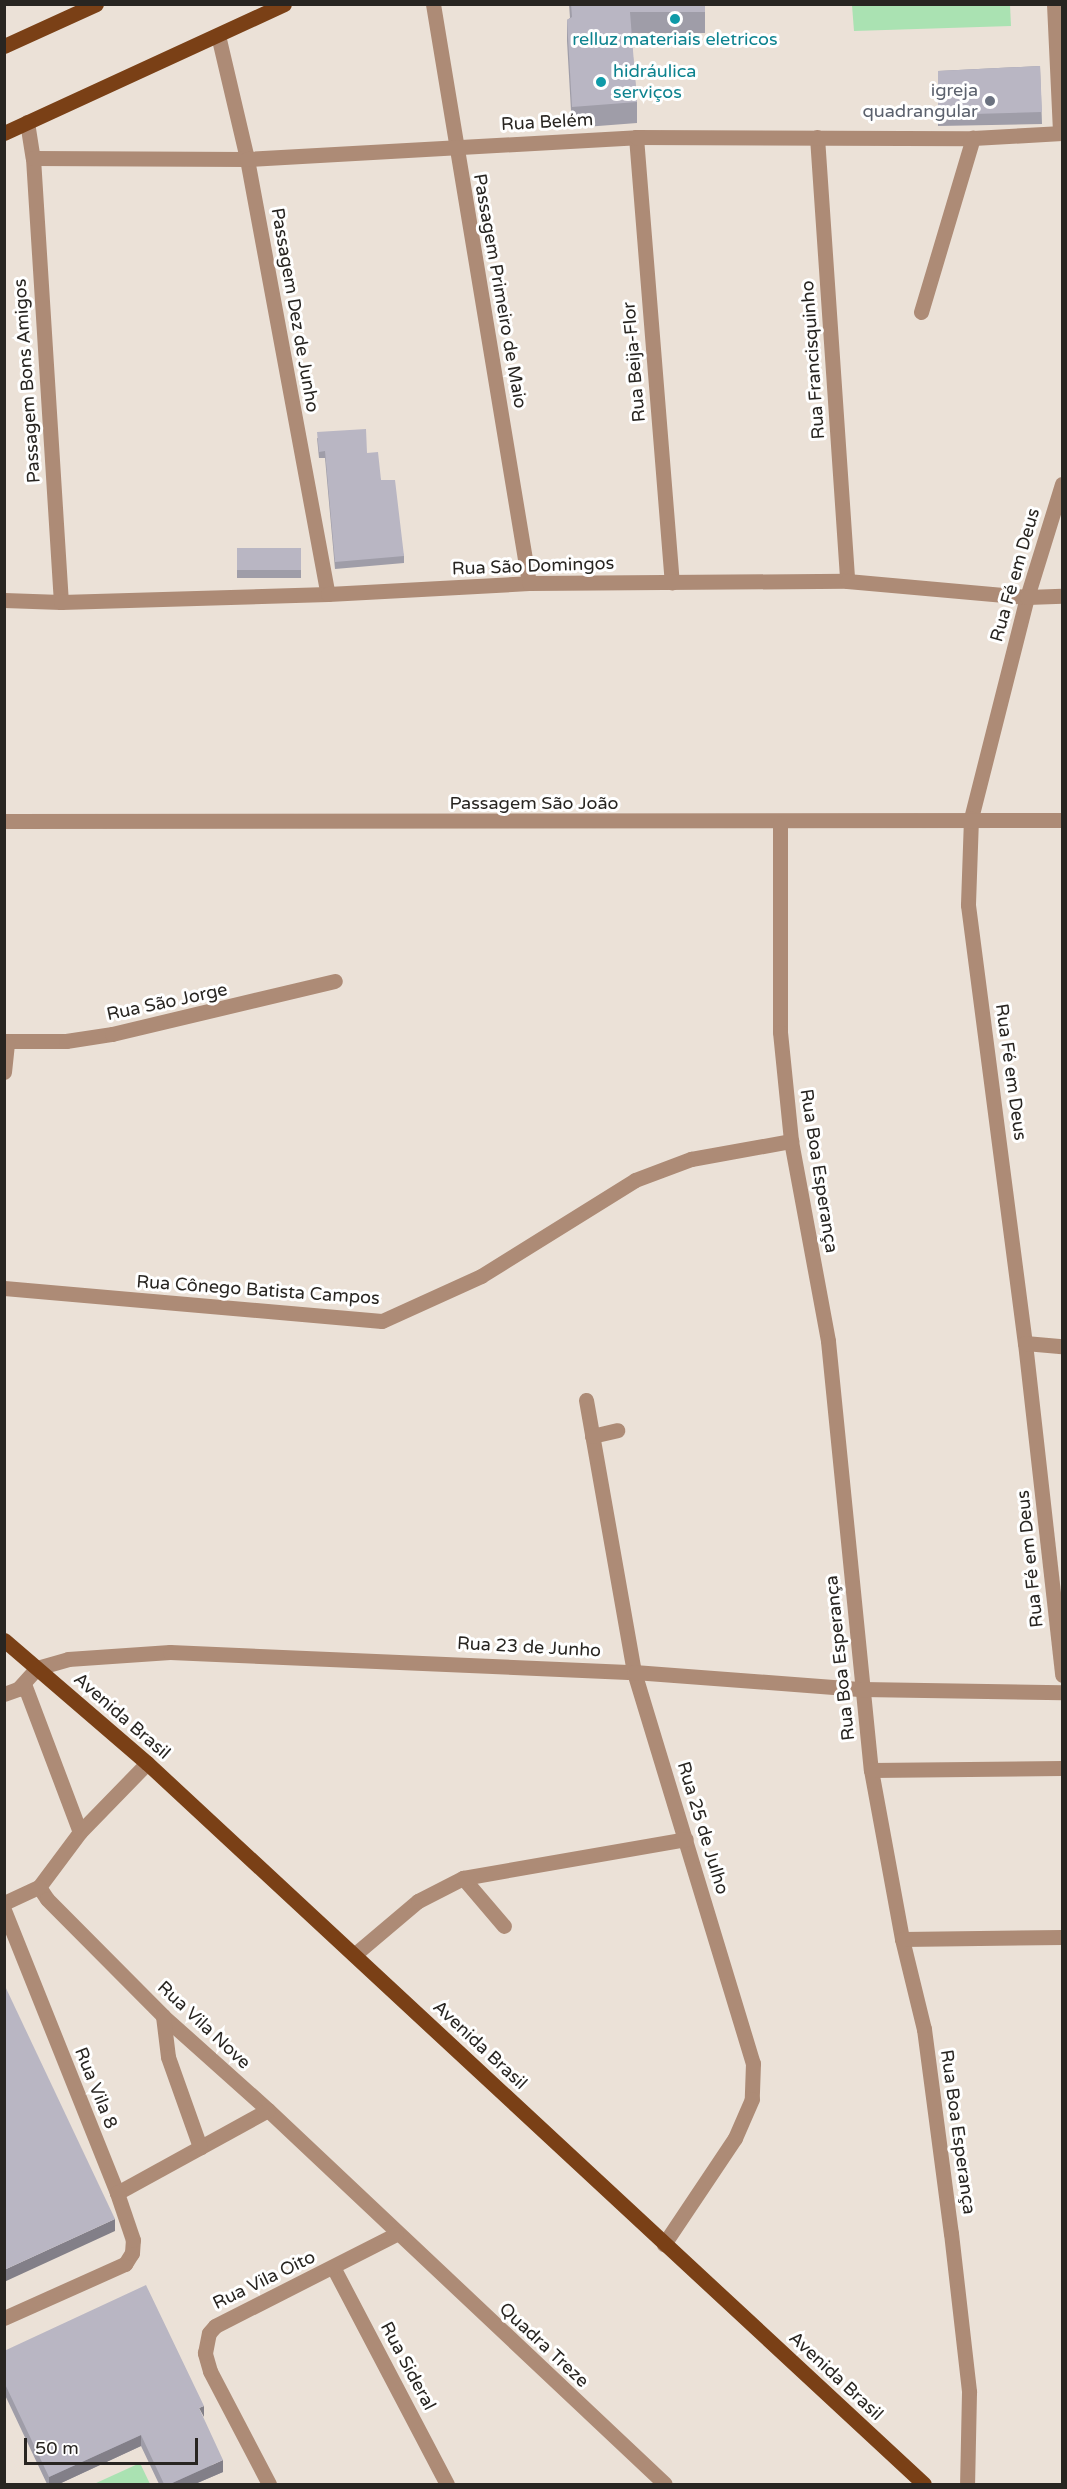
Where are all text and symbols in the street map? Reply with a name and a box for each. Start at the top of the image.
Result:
marker: relluz materiais eletricos [668,12,682,26]
place label: relluz materiais eletricos [572,28,778,50]
place label: hidráulica serviços [613,61,696,104]
marker: hidráulica serviços [594,75,608,89]
place label: igreja quadrangular [862,80,978,122]
marker: igreja quadrangular [983,94,997,108]
street label: Rua Belém [500,109,594,135]
street label: Passagem Primeiro de Maio [469,172,531,410]
street label: Passagem Dez de Junho [266,206,324,414]
street label: Passagem Bons Amigos [9,278,45,484]
street label: Rua Francisquinho [797,280,829,440]
street label: Rua Beija-Flor [618,301,650,423]
street label: Rua Fé em Deus [986,506,1044,644]
street label: Rua São Domingos [451,552,615,580]
street label: Passagem São João [449,792,619,814]
street label: Rua São Jorge [105,979,229,1025]
street label: Rua Fé em Deus [991,1002,1031,1142]
street label: Rua Boa Esperança [795,1087,843,1255]
street label: Rua Cônego Batista Campos [136,1271,380,1309]
street label: Rua Fé em Deus [1012,1489,1048,1629]
street label: Rua Boa Esperança [821,1574,859,1742]
street label: Rua 23 de Junho [456,1632,602,1662]
street label: Avenida Brasil [69,1668,175,1764]
street label: Rua 25 de Julho [673,1759,733,1897]
street label: Rua Vila Nove [153,1976,255,2074]
street label: Avenida Brasil [428,1996,532,2094]
street label: Rua Vila 8 [70,2044,122,2132]
street label: Rua Boa Esperança [936,2048,980,2216]
street label: Rua Vila Oito [209,2246,319,2314]
street label: Quadra Treze [495,2298,593,2392]
street label: Rua Sideral [376,2318,440,2414]
street label: Avenida Brasil [784,2327,888,2425]
scale bar [27,2426,201,2464]
text: 50 m [35,2437,79,2459]

